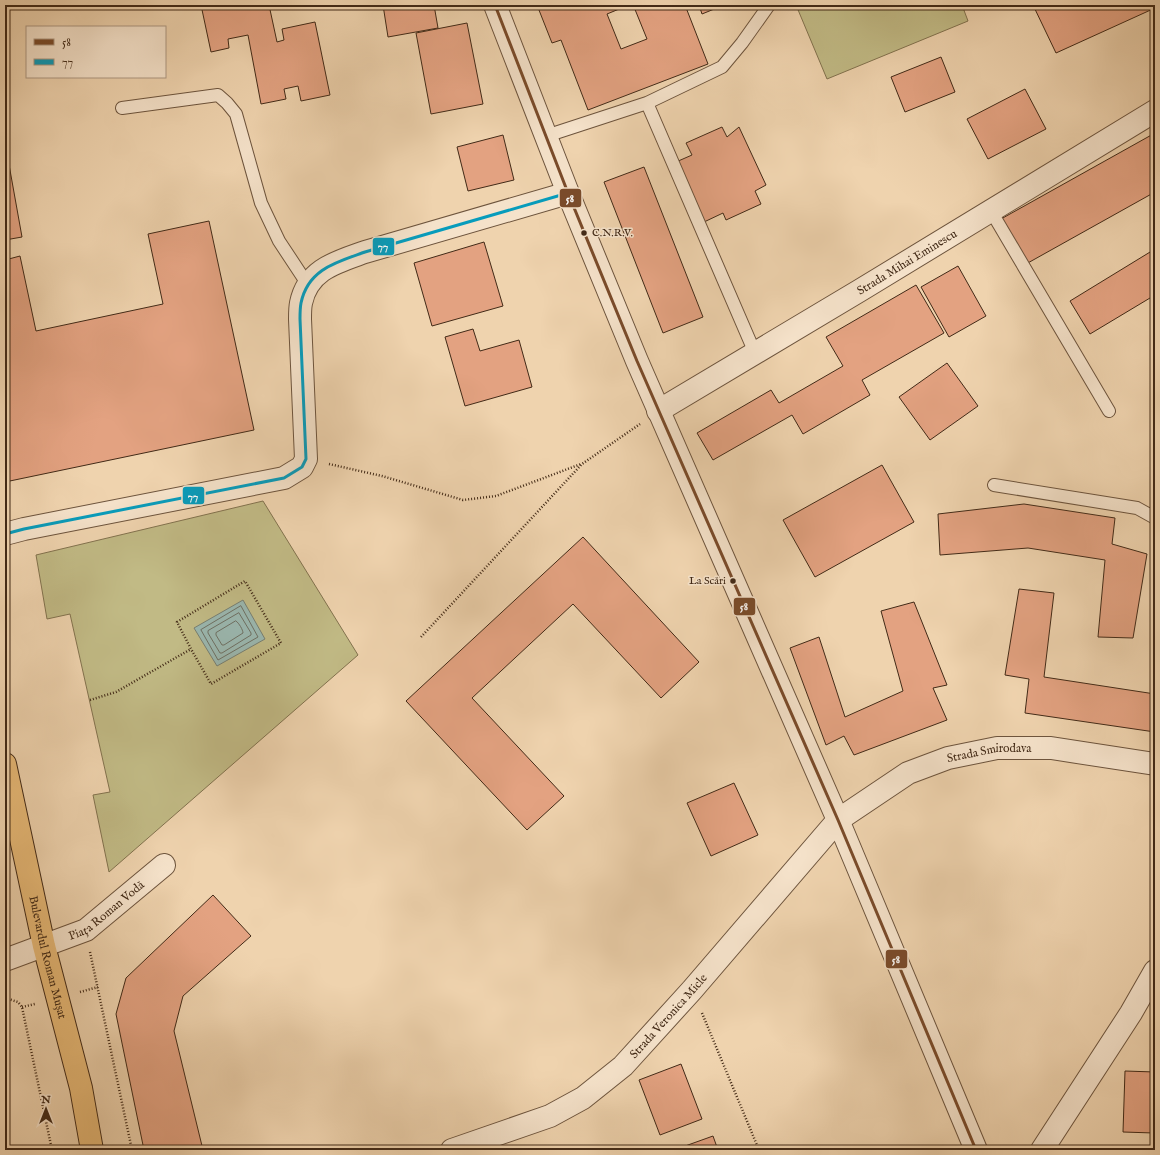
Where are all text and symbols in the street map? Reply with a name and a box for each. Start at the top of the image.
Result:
legend [26,26,166,78]
text: 58 [62,35,71,50]
text: 77 [62,55,73,70]
line badge: 58 [559,188,582,208]
text: 58 [566,192,574,206]
place label: C.N.R.V. [592,226,633,240]
street label: Strada Mihai Eminescu [854,226,960,298]
marker: C.N.R.V. [579,228,589,238]
line badge: 77 [372,237,395,256]
text: 77 [378,240,388,254]
line badge: 77 [182,486,205,505]
text: 77 [188,490,198,504]
place label: La Scări [689,574,726,588]
marker: La Scări [728,576,738,586]
line badge: 58 [733,597,756,616]
text: 58 [740,600,748,614]
street label: Strada Smirodava [945,741,1032,766]
street label: Piața Roman Vodă [66,877,148,943]
street label: Bulevardul Roman Mușat [26,894,70,1021]
line badge: 58 [885,949,908,969]
text: 58 [892,953,900,967]
street label: Strada Veronica Micle [626,970,710,1061]
north arrow [26,1089,66,1129]
text: N [40,1093,51,1107]

